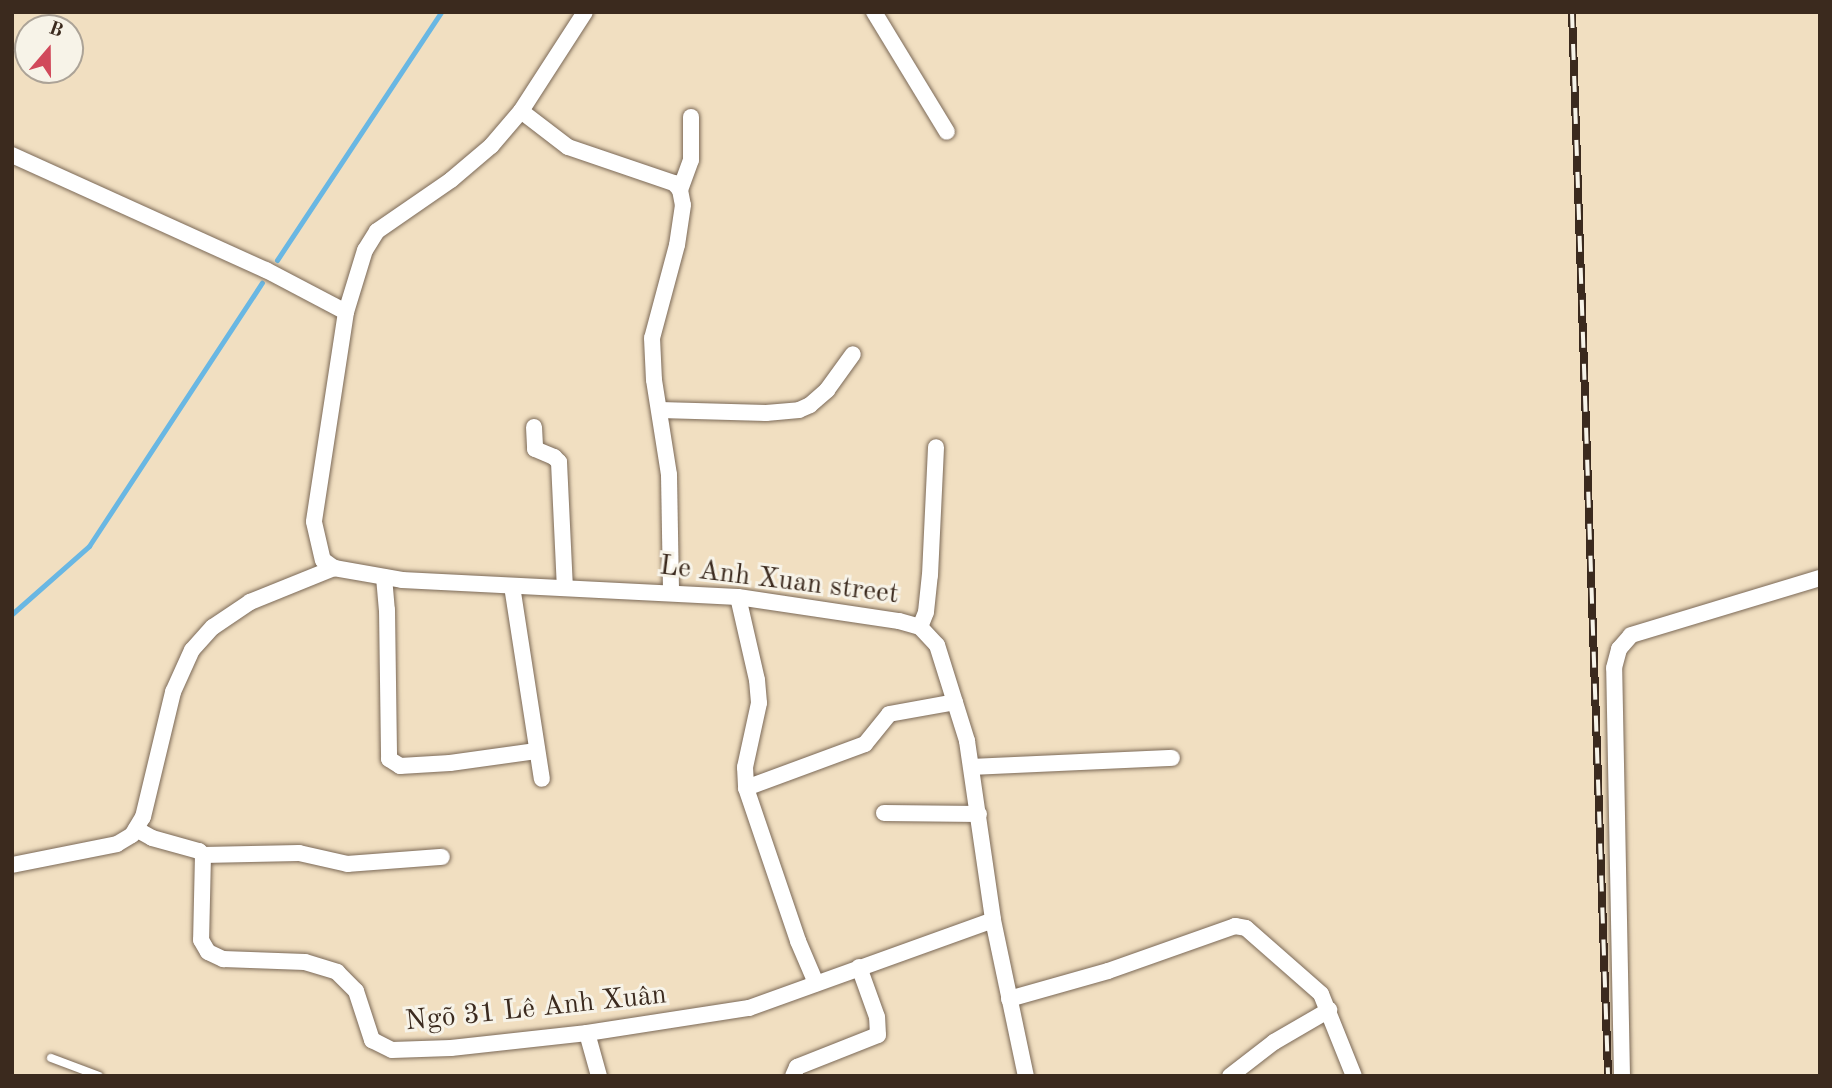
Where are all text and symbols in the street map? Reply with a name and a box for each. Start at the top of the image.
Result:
north arrow [14,14,84,84]
text: B [46,19,65,42]
street label: Le Anh Xuan street [657,550,901,612]
street label: Ngõ 31 Lê Anh Xuân [404,979,668,1039]

